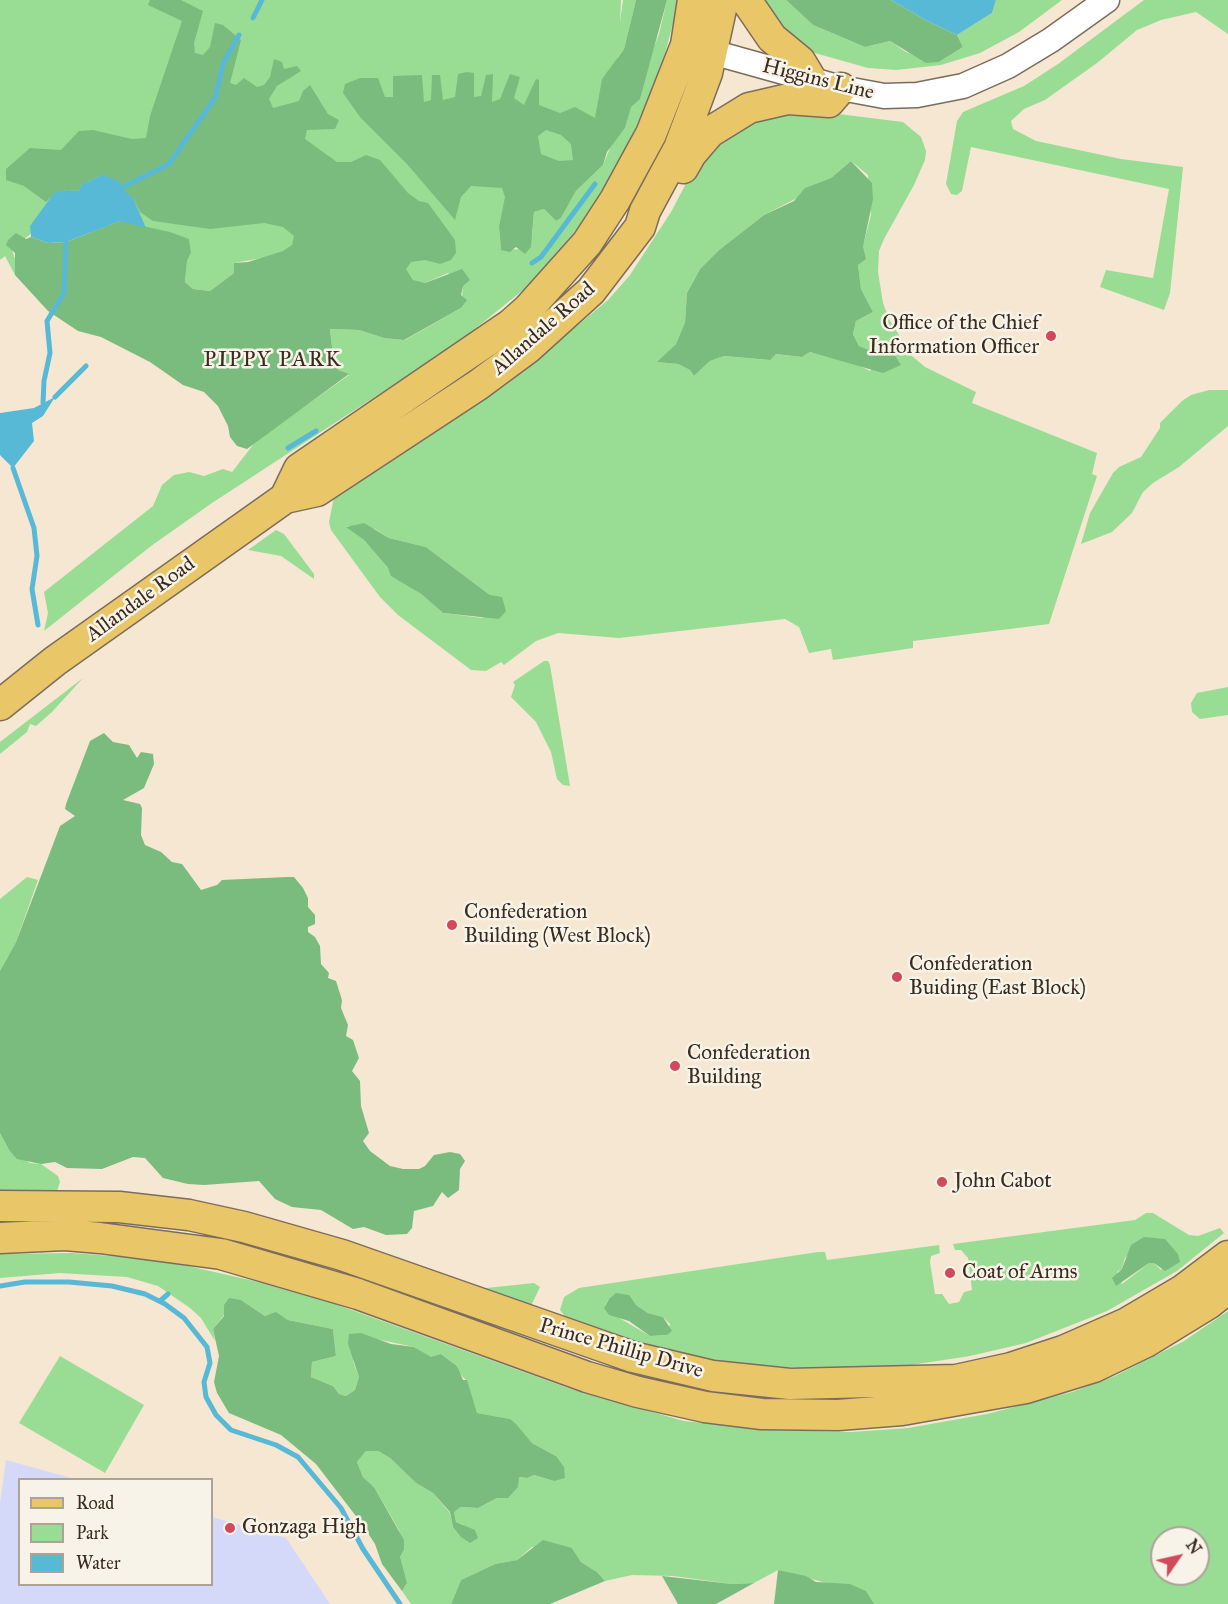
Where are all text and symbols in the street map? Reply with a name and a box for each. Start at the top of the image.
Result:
street label: Higgins Line [760,54,876,106]
street label: Allandale Road [487,277,601,381]
place label: Office of the Chief Information Officer [869,311,1039,361]
marker: Office of the Chief Information Officer [1044,329,1058,343]
district label: PIPPY PARK [204,348,342,374]
street label: Allandale Road [82,552,200,648]
place label: Confederation Building (West Block) [464,900,651,950]
marker: Confederation Building (West Block) [445,918,459,932]
place label: Confederation Buiding (East Block) [909,952,1086,1002]
marker: Confederation Buiding (East Block) [890,970,904,984]
place label: Confederation Building [687,1041,810,1091]
marker: Confederation Building [668,1059,682,1073]
place label: John Cabot [954,1169,1052,1195]
marker: John Cabot [935,1175,949,1189]
place label: Coat of Arms [962,1260,1077,1286]
marker: Coat of Arms [943,1266,957,1280]
street label: Prince Phillip Drive [536,1314,706,1384]
legend [18,1478,213,1586]
text: Road [76,1492,114,1514]
place label: Gonzaga High [242,1515,367,1541]
marker: Gonzaga High [223,1521,237,1535]
text: Park [76,1522,109,1544]
north arrow [1150,1526,1210,1586]
text: N [1182,1536,1205,1558]
text: Water [76,1552,120,1574]

